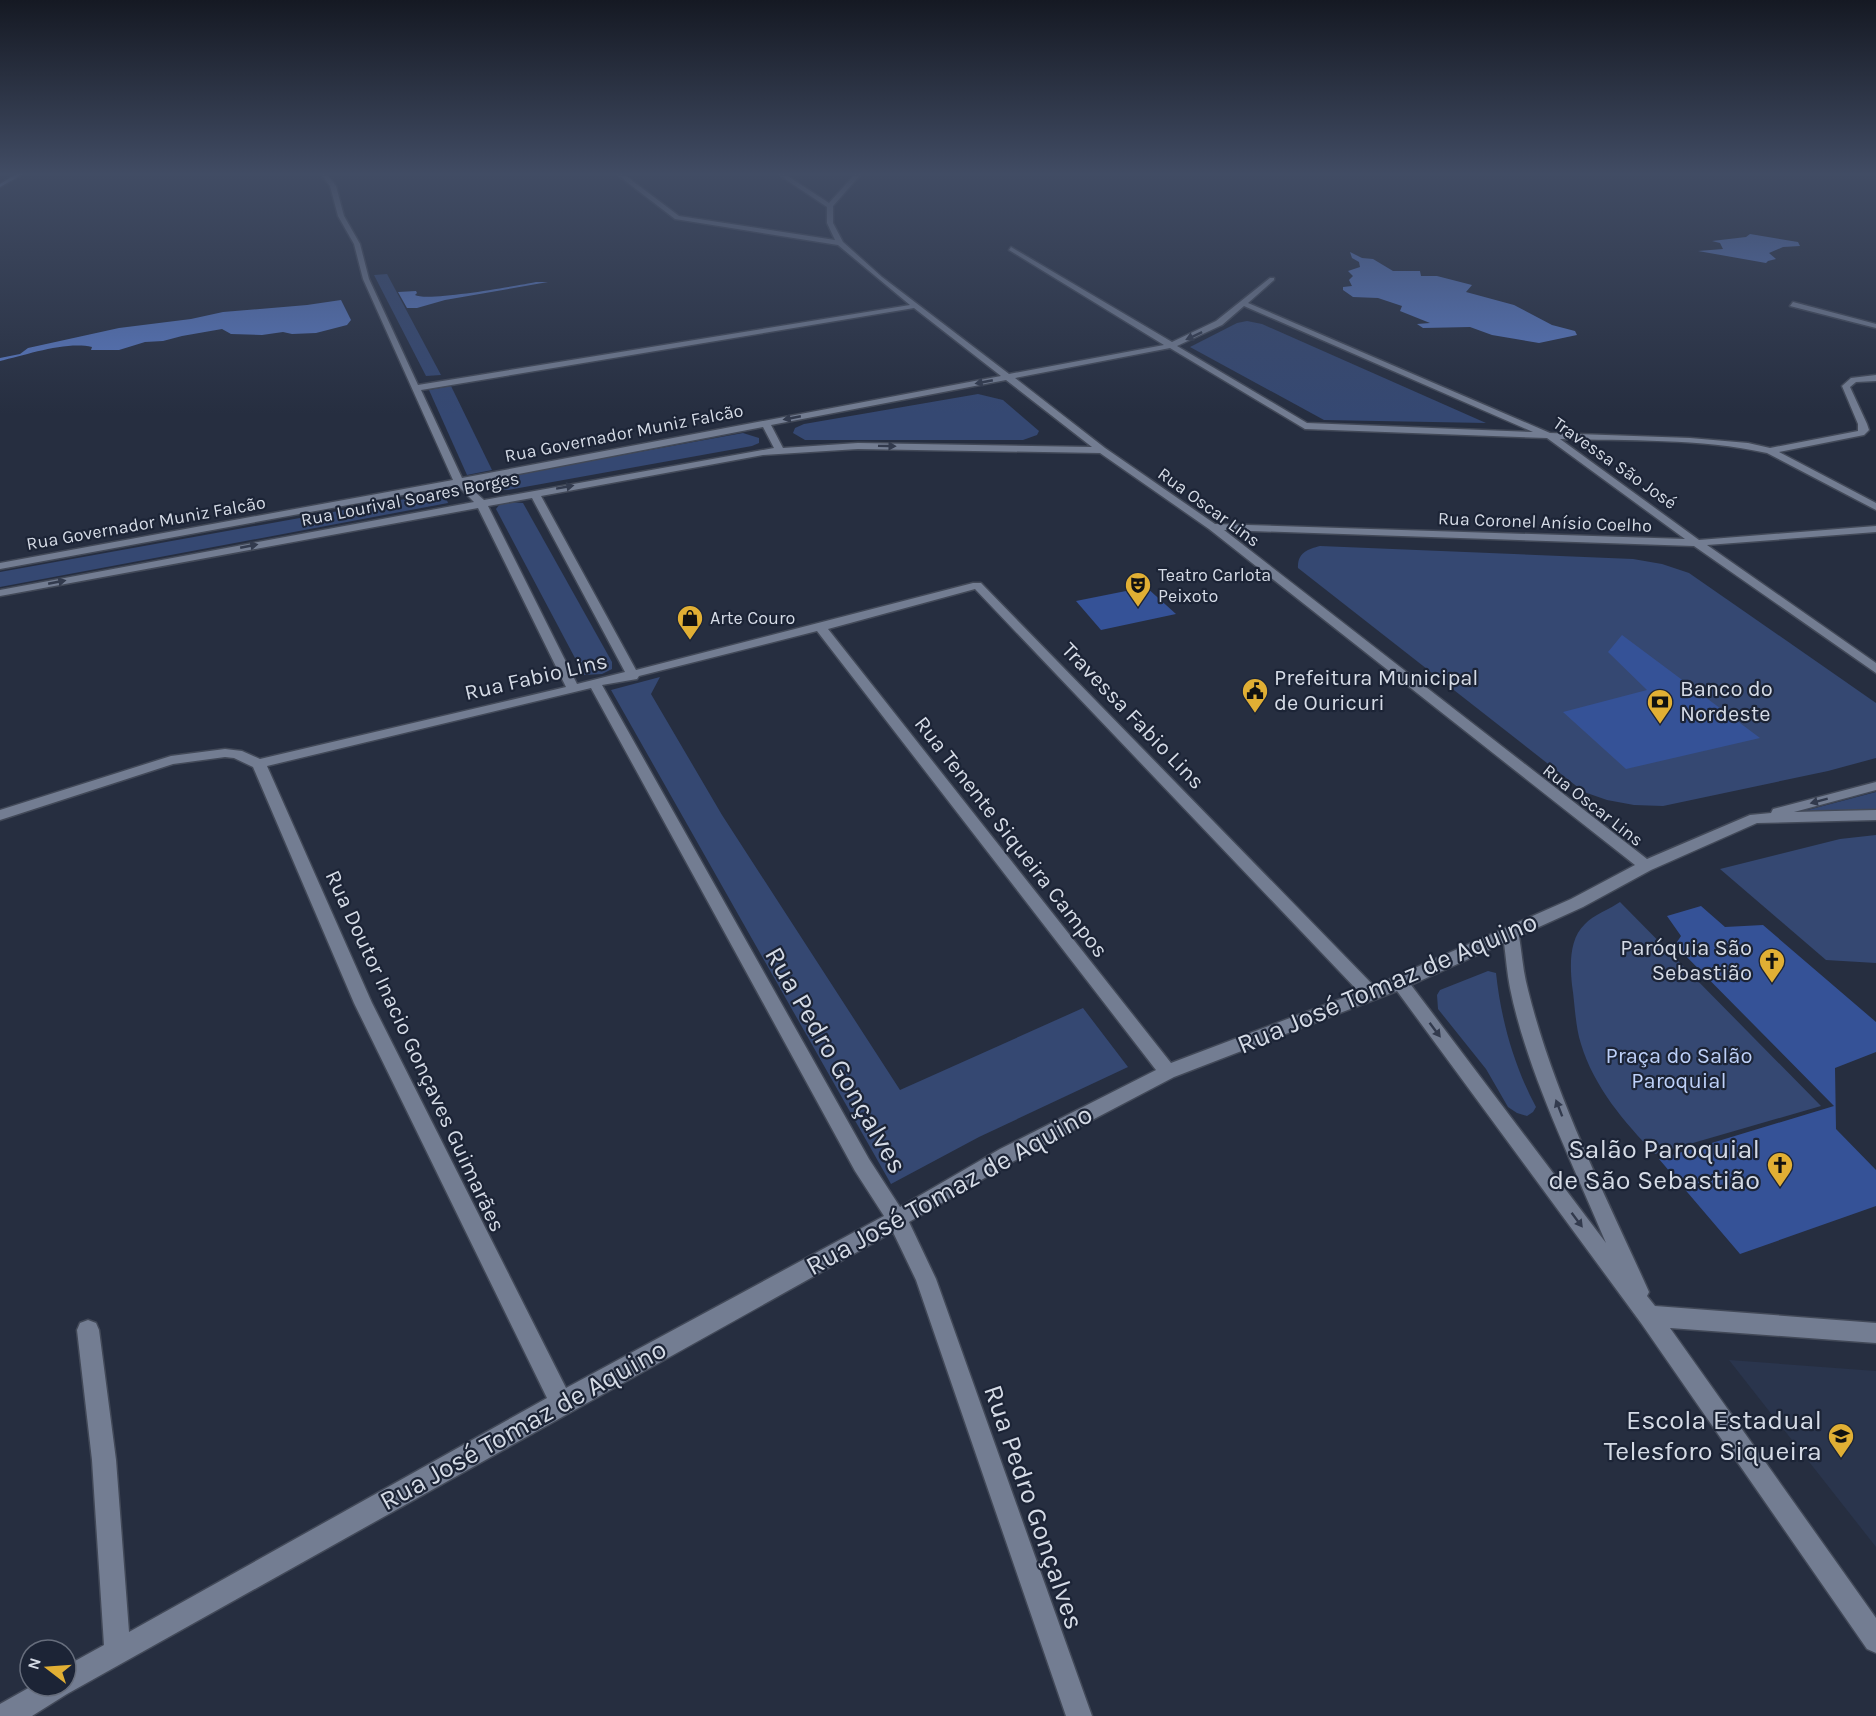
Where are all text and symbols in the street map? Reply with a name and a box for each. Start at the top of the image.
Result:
one-way arrow [1186,331,1203,340]
one-way arrow [974,378,993,387]
street label: Rua Governador Muniz Falcão [503,399,745,467]
street label: Travessa São José [1549,412,1681,514]
one-way arrow [782,413,801,422]
one-way arrow [877,441,896,451]
street label: Rua Oscar Lins [1153,462,1265,552]
street label: Rua Lourival Soares Borges [299,467,521,531]
one-way arrow [555,482,574,491]
street label: Rua Governador Muniz Falcão [25,491,267,555]
street label: Rua Coronel Anísio Coelho [1438,507,1652,537]
one-way arrow [240,541,259,550]
place label: Teatro Carlota Peixoto [1158,564,1271,607]
theatre icon: Teatro Carlota Peixoto [1123,570,1153,608]
one-way arrow [48,577,67,586]
shop icon: Arte Couro [675,603,705,641]
place label: Arte Couro [710,607,795,629]
street label: Travessa Fabio Lins [1056,637,1210,795]
street label: Rua Fabio Lins [462,648,610,706]
place label: Prefeitura Municipal de Ouricuri [1274,665,1479,716]
public building icon: Prefeitura Municipal de Ouricuri [1240,676,1270,714]
place label: Banco do Nordeste [1680,676,1773,727]
bank icon: Banco do Nordeste [1645,687,1675,725]
street label: Rua Tenente Siqueira Campos [909,711,1113,963]
street label: Rua Oscar Lins [1538,759,1648,851]
one-way arrow [1810,797,1828,806]
street label: Rua Doutor Inacio Gonçaves Guimarães [320,866,510,1236]
street label: Rua José Tomaz de Aquino [1232,905,1542,1061]
place label: Paróquia São Sebastião [1620,935,1752,986]
street label: Rua Pedro Gonçalves [758,941,914,1179]
church icon: Paróquia São Sebastião [1757,946,1787,984]
one-way arrow [1429,1022,1441,1037]
park label: Praça do Salão Paroquial [1606,1043,1752,1094]
street label: Rua José Tomaz de Aquino [800,1098,1098,1282]
one-way arrow [1554,1099,1564,1117]
place label: Salão Paroquial de São Sebastião [1548,1133,1760,1196]
church icon: Salão Paroquial de São Sebastião [1765,1150,1795,1188]
one-way arrow [1571,1211,1583,1227]
street label: Rua José Tomaz de Aquino [374,1333,672,1517]
street label: Rua Pedro Gonçalves [977,1381,1091,1633]
place label: Escola Estadual Telesforo Siqueira [1604,1404,1822,1467]
school or university icon: Escola Estadual Telesforo Siqueira [1826,1421,1856,1459]
north arrow [18,1638,78,1698]
text: N [23,1655,45,1672]

